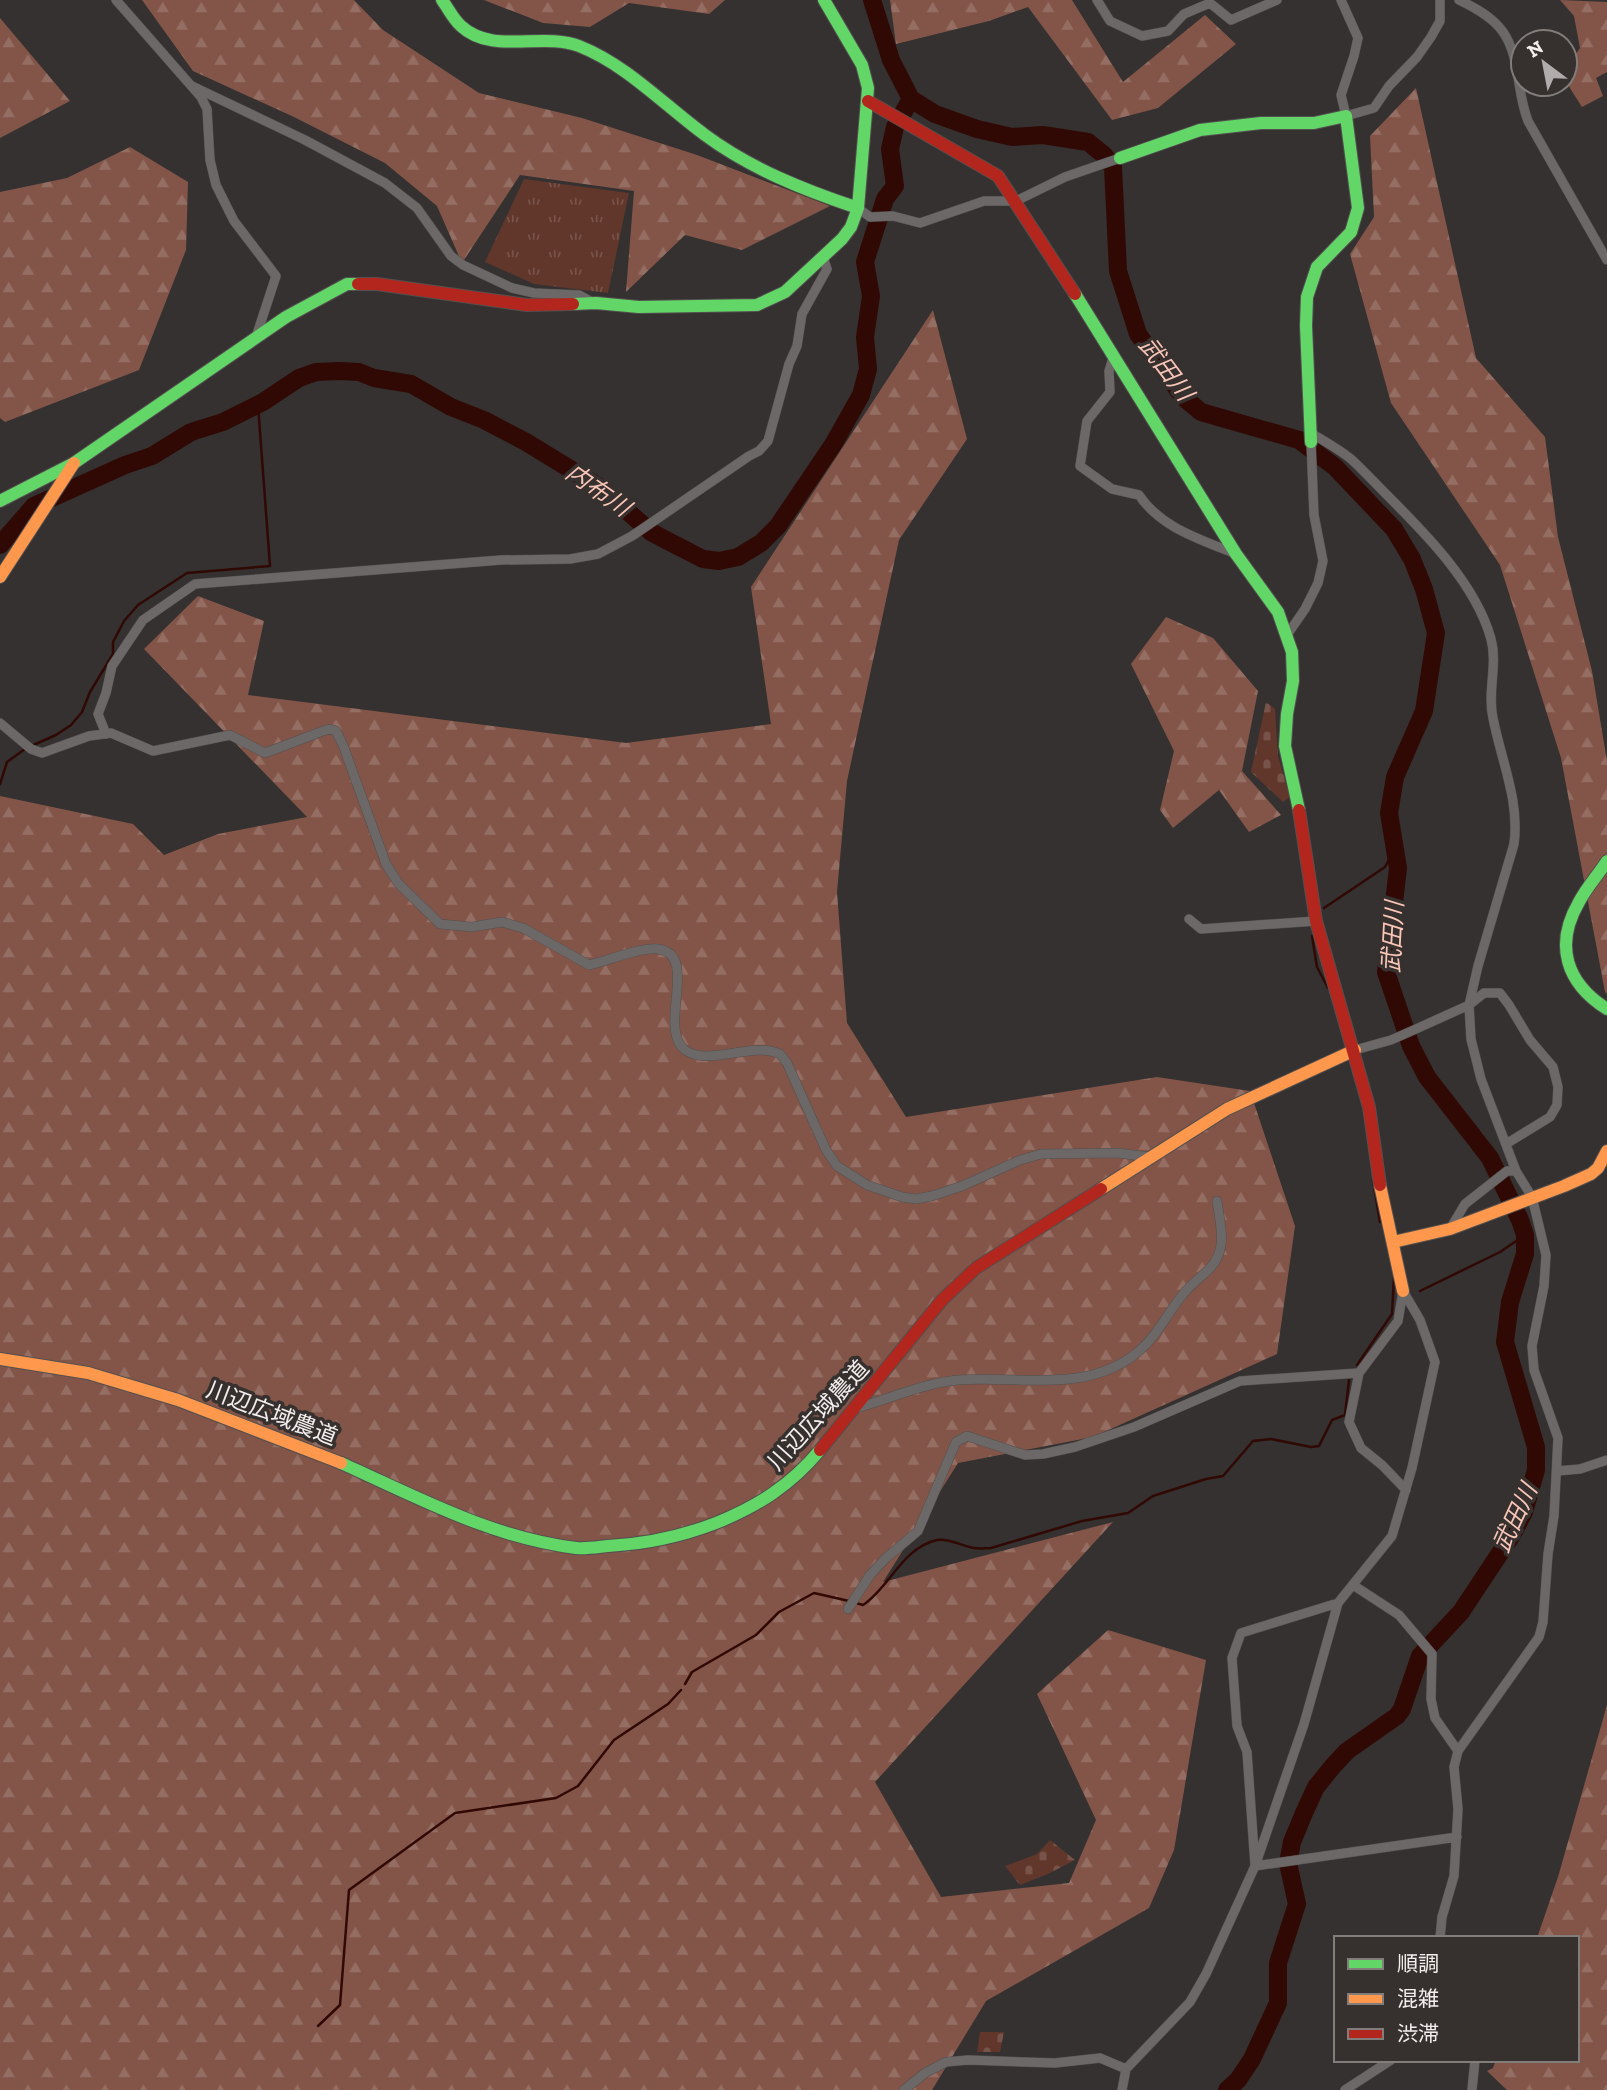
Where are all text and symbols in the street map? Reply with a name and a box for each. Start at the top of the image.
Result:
north arrow [1509,28,1579,98]
text: N [1523,35,1547,63]
water label: 武田川 [1133,331,1201,409]
water label: 内布川 [560,457,639,524]
water label: 武田川 [1376,897,1409,974]
street label: 川辺広域農道 [761,1354,875,1476]
street label: 川辺広域農道 [203,1375,341,1451]
water label: 武田川 [1486,1476,1544,1557]
legend [1334,1936,1579,2062]
text: 順調 [1397,1951,1439,1976]
text: 混雑 [1397,1986,1439,2011]
text: 渋滞 [1397,2021,1439,2046]

